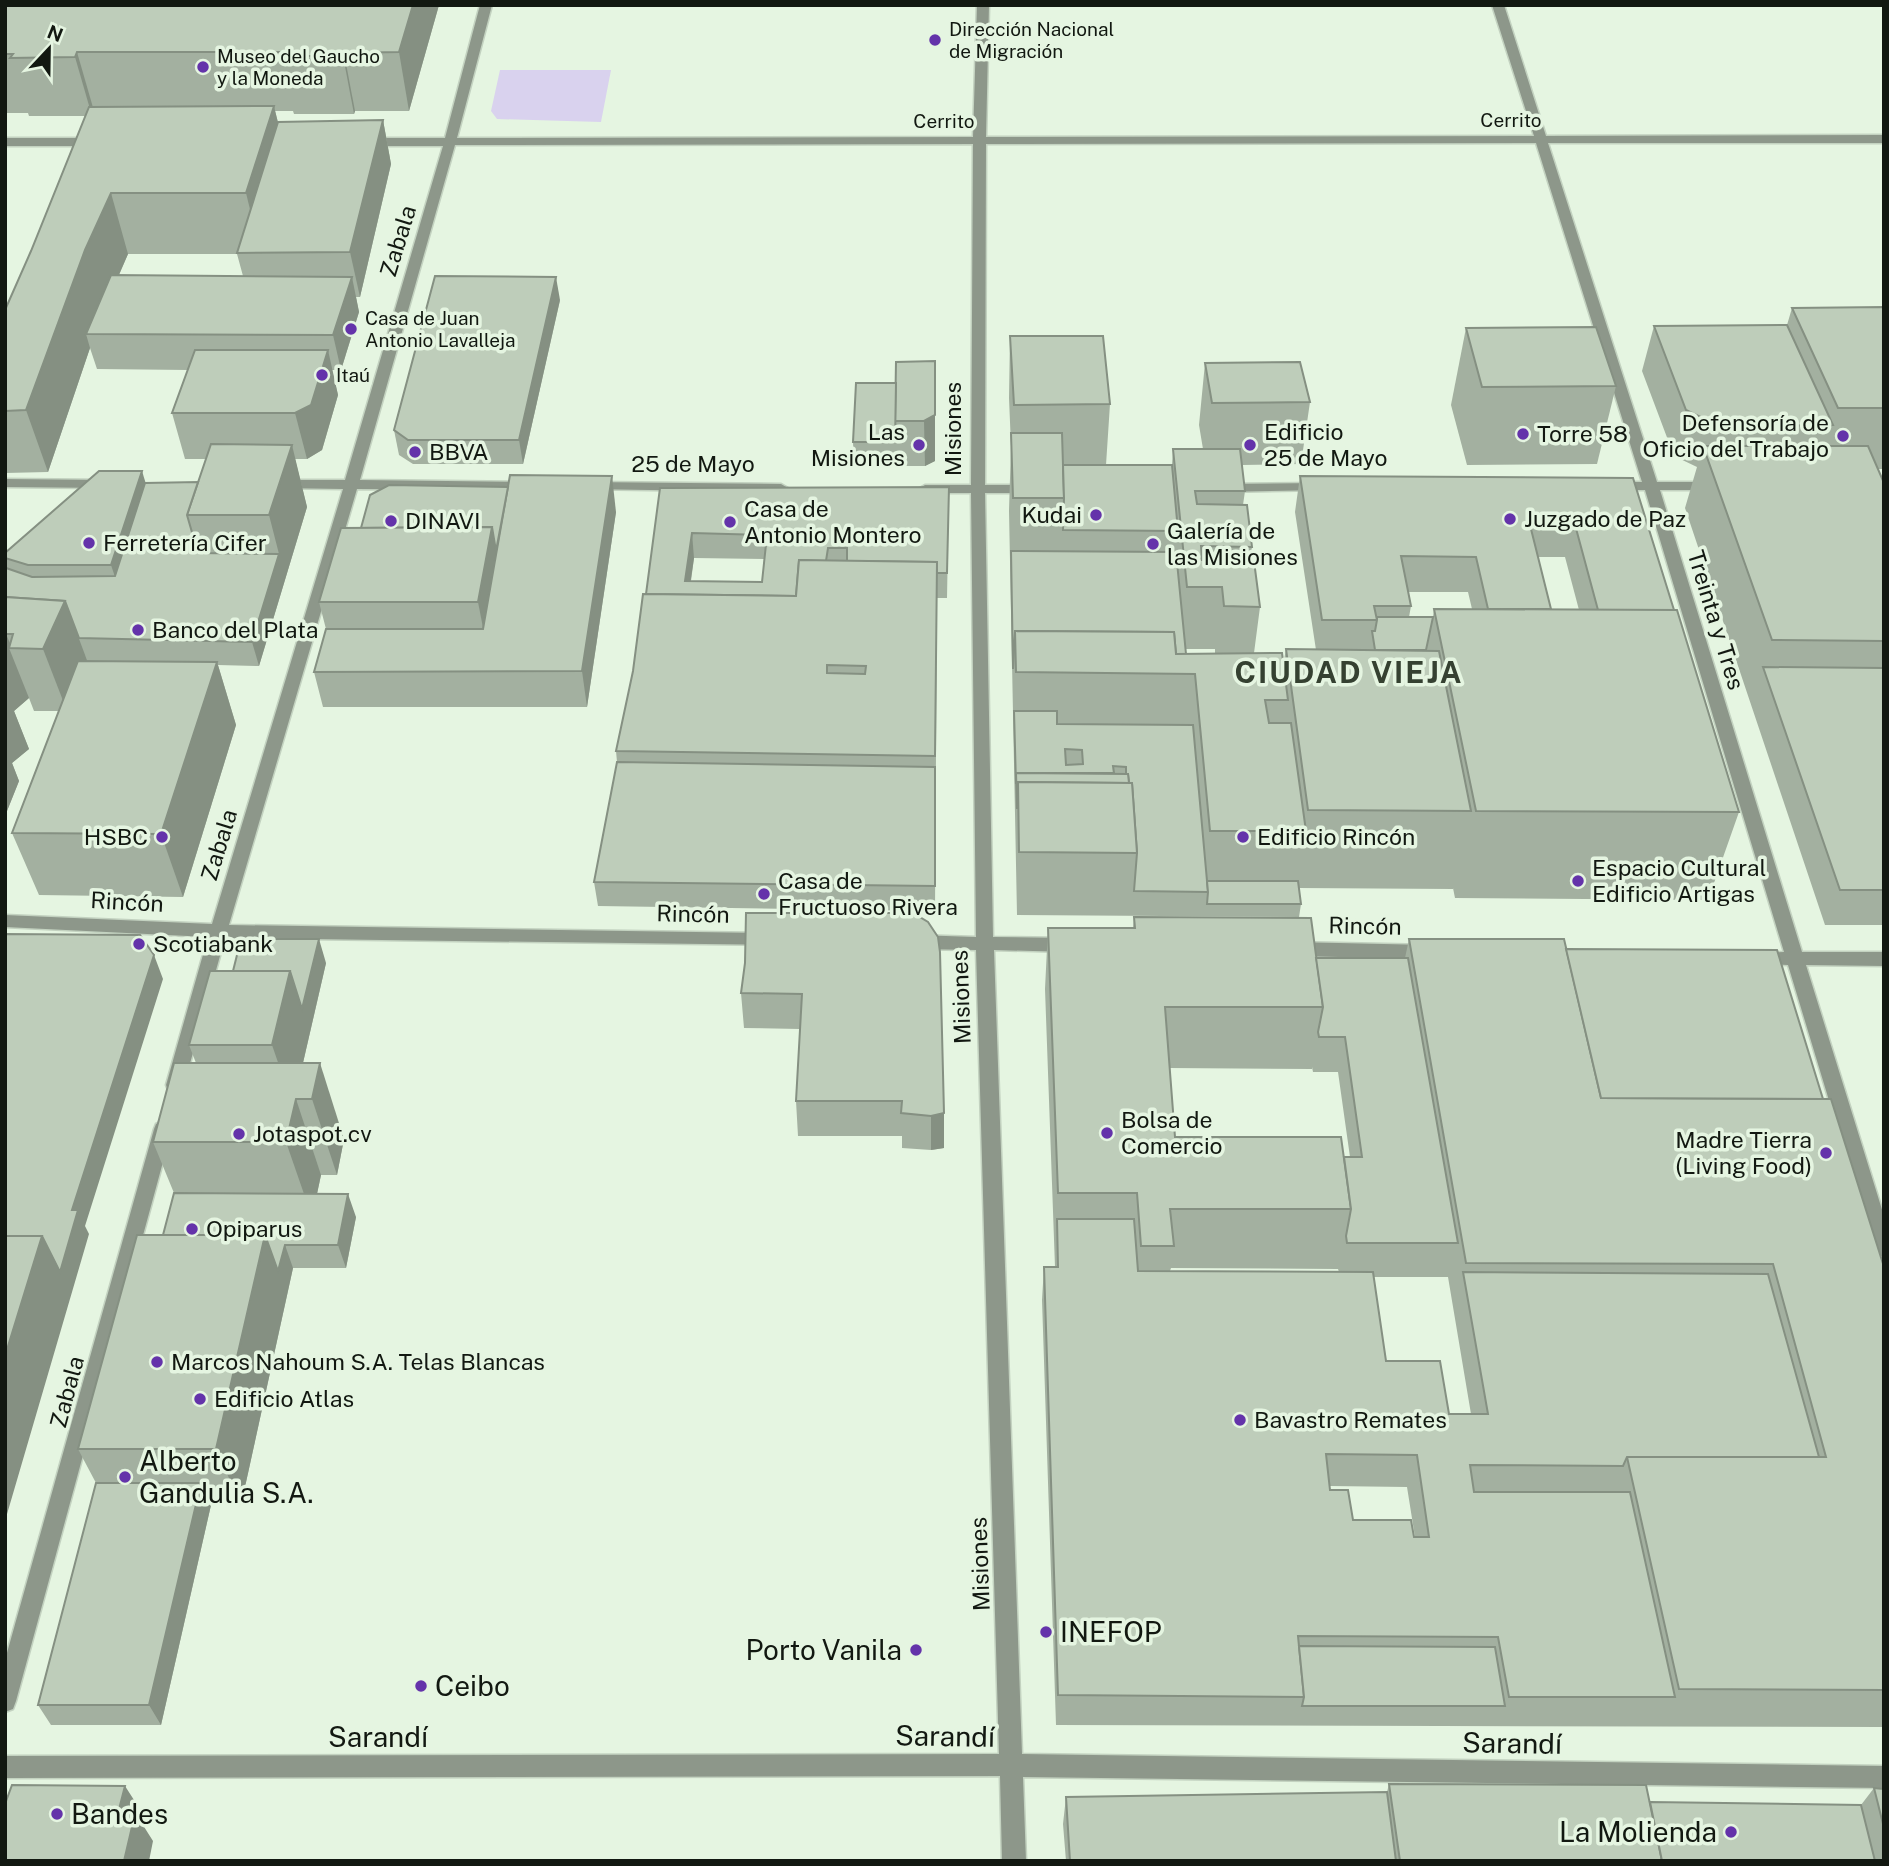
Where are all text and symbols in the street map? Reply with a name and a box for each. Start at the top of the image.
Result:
north arrow [14,14,84,84]
place label: Dirección Nacional de Migración [949,18,1114,62]
text: N [44,20,66,46]
marker: Dirección Nacional de Migración [927,32,943,48]
place label: Museo del Gaucho y la Moneda [217,45,380,89]
marker: Museo del Gaucho y la Moneda [195,59,211,75]
street label: Cerrito [1480,109,1542,131]
street label: Cerrito [913,110,975,132]
street label: Zabala [374,202,421,280]
place label: Casa de Juan Antonio Lavalleja [365,307,516,351]
marker: Casa de Juan Antonio Lavalleja [343,321,359,337]
place label: Itaú [336,364,370,386]
marker: Itaú [314,367,330,383]
street label: Misiones [939,382,966,476]
place label: Defensoría de Oficio del Trabajo [1642,409,1829,462]
place label: Las Misiones [811,418,905,471]
place label: Edificio 25 de Mayo [1264,418,1388,471]
place label: Torre 58 [1537,420,1628,447]
marker: Torre 58 [1515,426,1531,442]
marker: Defensoría de Oficio del Trabajo [1835,428,1851,444]
marker: Las Misiones [911,437,927,453]
marker: Edificio 25 de Mayo [1242,437,1258,453]
place label: BBVA [429,438,489,465]
marker: BBVA [407,444,423,460]
street label: 25 de Mayo [631,450,755,477]
place label: Casa de Antonio Montero [744,495,922,548]
place label: Kudai [1022,501,1082,528]
place label: Juzgado de Paz [1524,505,1686,532]
place label: DINAVI [405,507,480,534]
marker: Kudai [1088,507,1104,523]
marker: Juzgado de Paz [1502,511,1518,527]
marker: DINAVI [383,513,399,529]
marker: Casa de Antonio Montero [722,514,738,530]
place label: Galería de las Misiones [1167,517,1298,570]
place label: Ferretería Cifer [103,529,267,556]
marker: Ferretería Cifer [81,535,97,551]
marker: Galería de las Misiones [1145,536,1161,552]
street label: Treinta y Tres [1682,547,1751,693]
place label: Banco del Plata [152,616,319,643]
marker: Banco del Plata [130,622,146,638]
district label: CIUDAD VIEJA [1234,654,1464,690]
street label: Zabala [195,806,242,884]
place label: HSBC [84,823,148,850]
place label: Edificio Rincón [1257,823,1415,850]
marker: HSBC [154,829,170,845]
marker: Edificio Rincón [1235,829,1251,845]
place label: Espacio Cultural Edificio Artigas [1592,854,1766,907]
place label: Casa de Fructuoso Rivera [778,867,958,920]
marker: Espacio Cultural Edificio Artigas [1570,873,1586,889]
street label: Rincón [90,886,164,917]
marker: Casa de Fructuoso Rivera [756,886,772,902]
street label: Rincón [656,899,730,928]
street label: Rincón [1328,911,1402,940]
place label: Scotiabank [153,930,273,957]
marker: Scotiabank [131,936,147,952]
street label: Misiones [945,949,976,1045]
place label: Bolsa de Comercio [1121,1106,1223,1159]
place label: Jotaspot.cv [253,1120,372,1147]
marker: Bolsa de Comercio [1099,1125,1115,1141]
marker: Jotaspot.cv [231,1126,247,1142]
place label: Madre Tierra (Living Food) [1675,1126,1812,1179]
marker: Madre Tierra (Living Food) [1818,1145,1834,1161]
place label: Opiparus [206,1215,303,1242]
marker: Opiparus [184,1221,200,1237]
place label: Marcos Nahoum S.A. Telas Blancas [171,1348,545,1375]
street label: Zabala [44,1353,89,1431]
marker: Marcos Nahoum S.A. Telas Blancas [149,1354,165,1370]
place label: Edificio Atlas [214,1385,354,1412]
marker: Edificio Atlas [192,1391,208,1407]
place label: Bavastro Remates [1254,1406,1447,1433]
marker: Bavastro Remates [1232,1412,1248,1428]
place label: Alberto Gandulia S.A. [139,1444,314,1509]
marker: Alberto Gandulia S.A. [117,1469,133,1485]
street label: Misiones [964,1516,995,1612]
place label: INEFOP [1060,1615,1162,1648]
marker: INEFOP [1038,1624,1054,1640]
place label: Porto Vanila [746,1633,902,1666]
marker: Porto Vanila [908,1642,924,1658]
place label: Ceibo [435,1669,510,1702]
marker: Ceibo [413,1678,429,1694]
street label: Sarandí [895,1718,996,1753]
street label: Sarandí [328,1720,429,1753]
street label: Sarandí [1462,1725,1563,1760]
place label: Bandes [71,1797,168,1830]
marker: Bandes [49,1806,65,1822]
place label: La Molienda [1559,1815,1717,1848]
marker: La Molienda [1723,1824,1739,1840]

